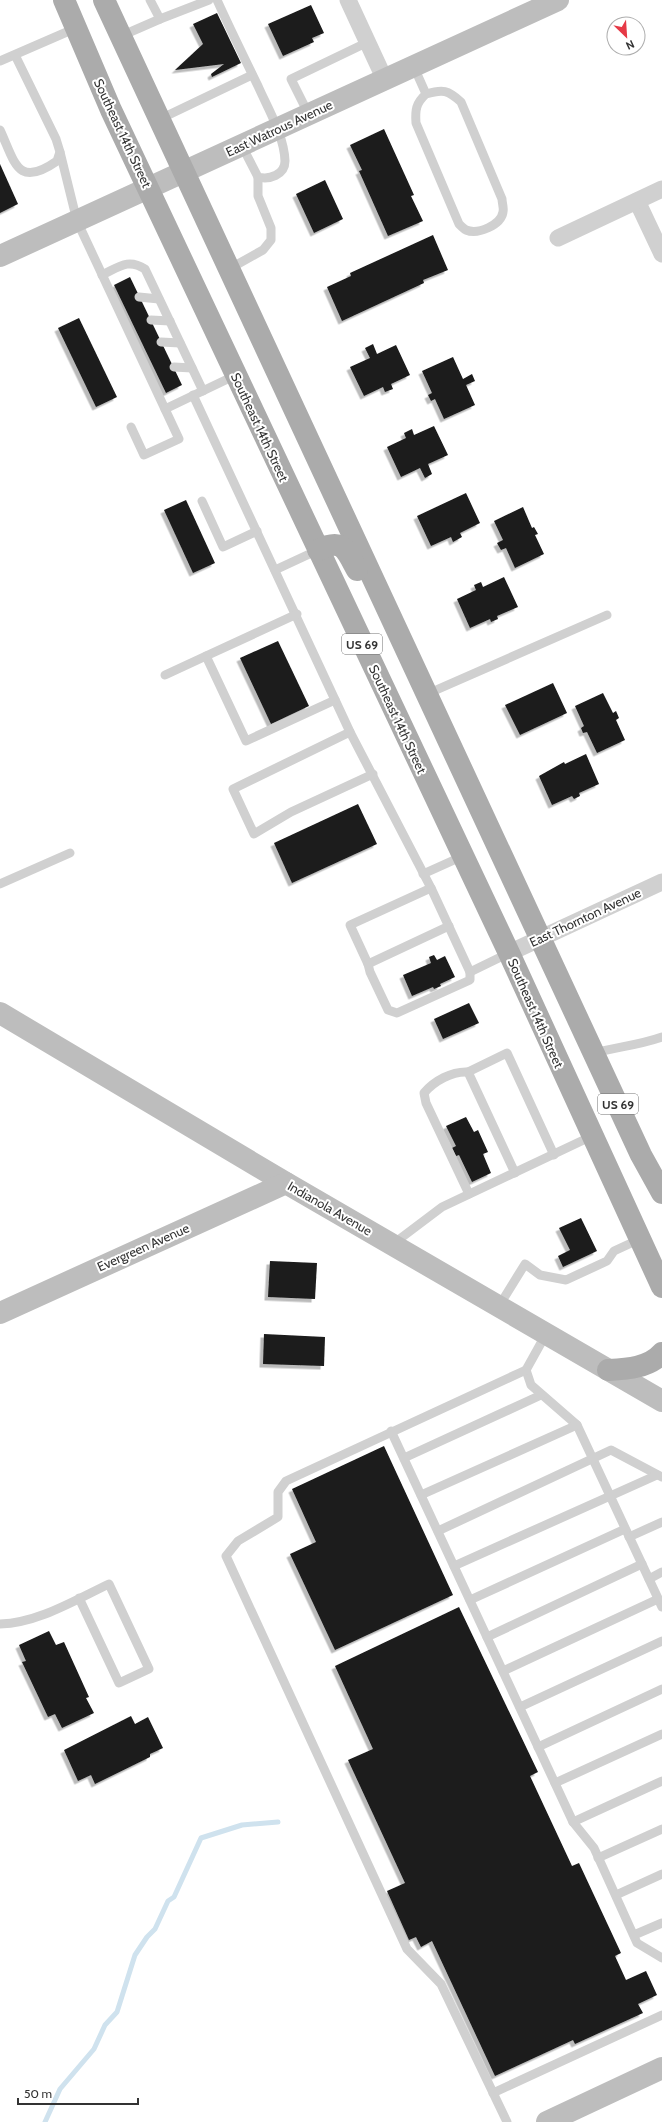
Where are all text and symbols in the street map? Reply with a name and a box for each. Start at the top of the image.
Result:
north arrow [606,16,646,56]
text: N [624,37,637,53]
street label: Southeast 14th Street [91,76,155,190]
street label: East Watrous Avenue [223,96,335,160]
street label: Southeast 14th Street [228,370,292,484]
road number: US 69 [342,634,382,654]
street label: Southeast 14th Street [366,662,430,776]
street label: East Thornton Avenue [527,884,644,950]
street label: Southeast 14th Street [505,956,568,1071]
road number: US 69 [598,1094,638,1114]
street label: Indianola Avenue [285,1177,375,1239]
street label: Evergreen Avenue [94,1219,192,1274]
scale bar [18,2080,138,2106]
text: 50 m [24,2086,52,2101]

